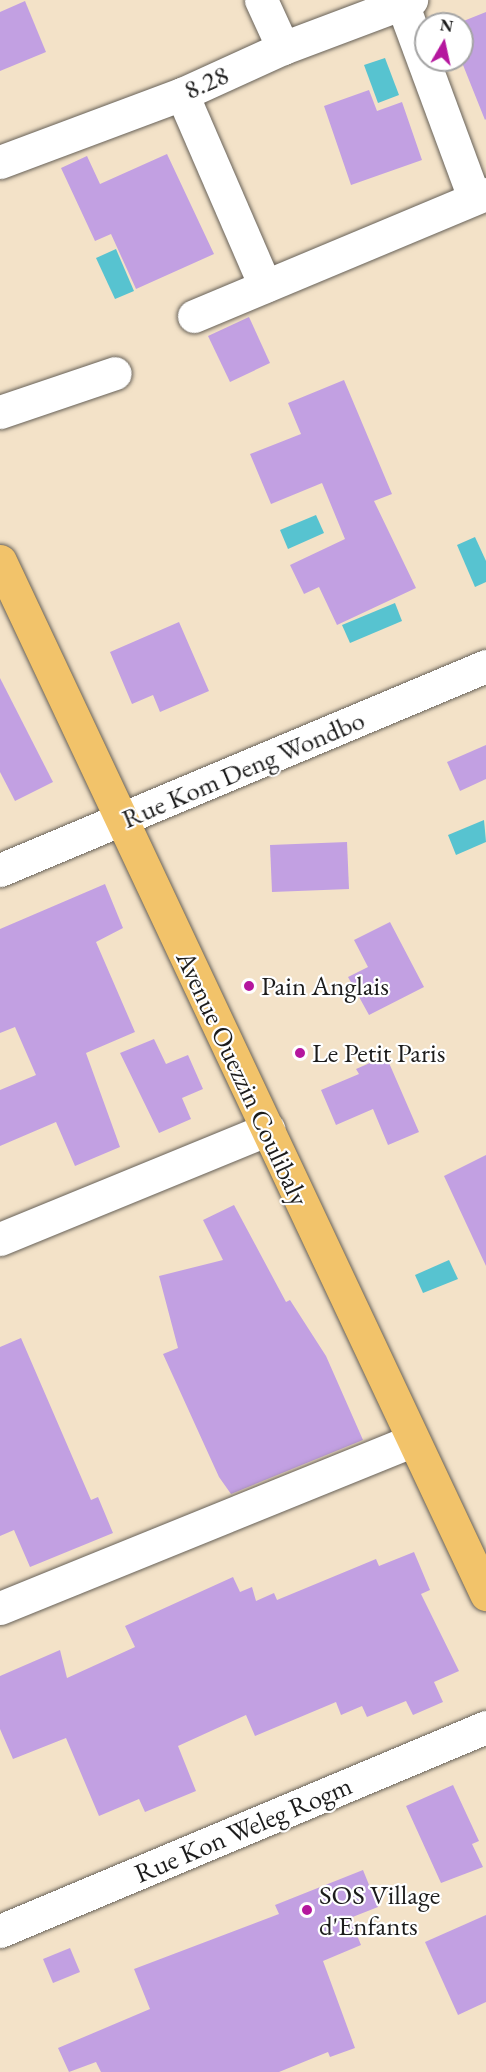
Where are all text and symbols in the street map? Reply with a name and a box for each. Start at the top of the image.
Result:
north arrow [414,12,474,72]
text: N [439,14,455,37]
street label: 8.28 [179,58,233,106]
street label: Rue Kom Deng Wondbo [117,703,369,835]
street label: Avenue Ouezzin Coulibaly [170,946,316,1210]
place label: Pain Anglais [261,970,389,1002]
marker: Pain Anglais [242,979,256,993]
place label: Le Petit Paris [312,1037,445,1069]
marker: Le Petit Paris [293,1046,307,1060]
street label: Rue Kon Weleg Rogm [129,1769,357,1889]
place label: SOS Village d'Enfants [319,1878,440,1941]
marker: SOS Village d'Enfants [300,1903,314,1917]

